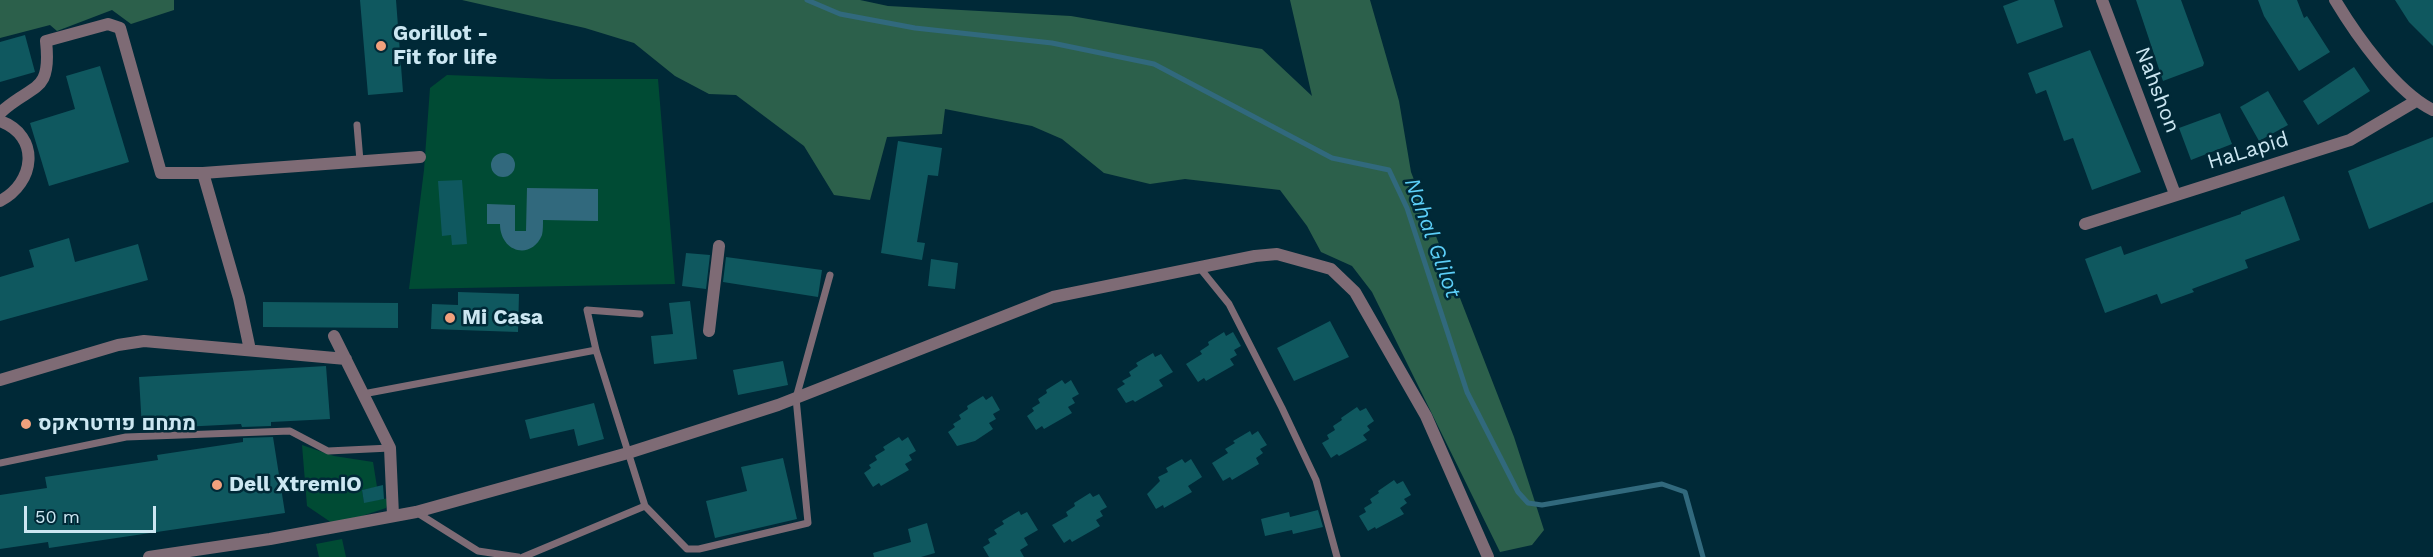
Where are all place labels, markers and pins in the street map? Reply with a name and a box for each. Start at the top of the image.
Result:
place label: Gorillot - Fit for life [393,21,497,71]
marker: Gorillot - Fit for life [374,39,388,53]
place label: Mi Casa [462,305,543,331]
marker: Mi Casa [443,311,457,325]
place label: מתחם פודטראקס [38,411,196,437]
marker: מתחם פודטראקס [19,417,33,431]
place label: Dell XtremIO [229,472,362,498]
marker: Dell XtremIO [210,478,224,492]

